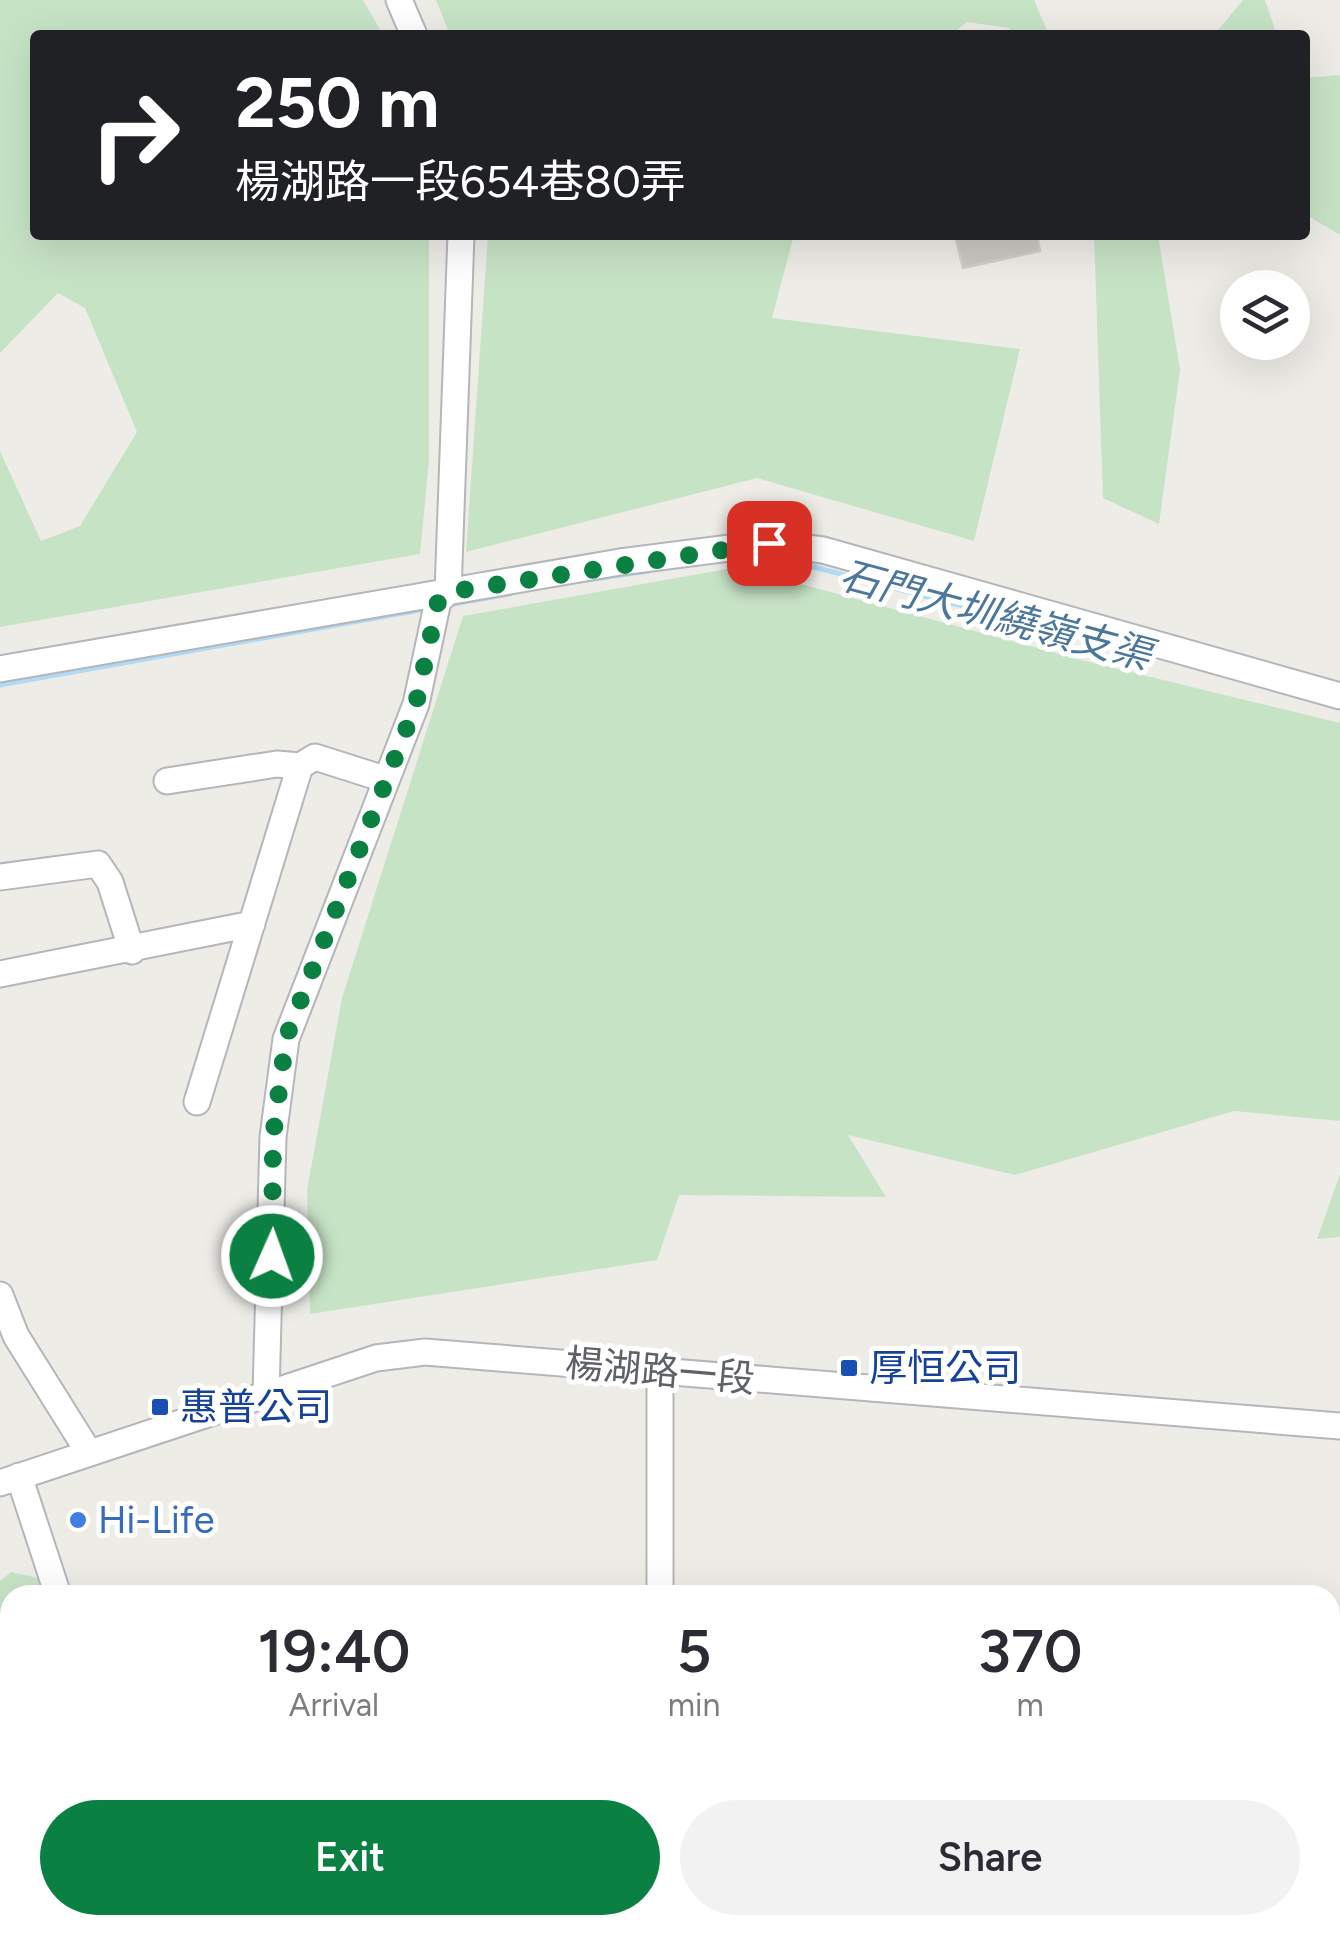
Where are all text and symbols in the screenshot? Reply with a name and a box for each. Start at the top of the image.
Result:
text: 250 m [235,60,439,145]
icon: right [70,70,200,200]
text: 楊湖路一段654巷80弄 [235,154,686,208]
map controls [1220,270,1310,360]
button: layers [1220,270,1310,360]
pin [727,501,812,586]
icon: arrive [742,516,797,571]
water label: 石門大圳繞嶺支渠 [835,550,1162,681]
position arrow [220,1204,324,1308]
street label: 楊湖路一段 [563,1340,757,1402]
place label: 厚恒公司 [869,1345,1021,1391]
marker: 厚恒公司 [838,1357,860,1379]
place label: 惠普公司 [180,1384,332,1430]
marker: 惠普公司 [149,1396,171,1418]
place label: Hi-Life [98,1497,214,1543]
marker: Hi-Life [67,1509,89,1531]
text: 19:40 [257,1615,410,1687]
text: 5 [677,1615,711,1687]
text: 370 [978,1615,1083,1687]
text: Arrival [289,1686,379,1724]
text: min [668,1686,720,1724]
text: m [1017,1686,1044,1724]
button: Exit [40,1800,660,1915]
button: Share [680,1800,1300,1915]

